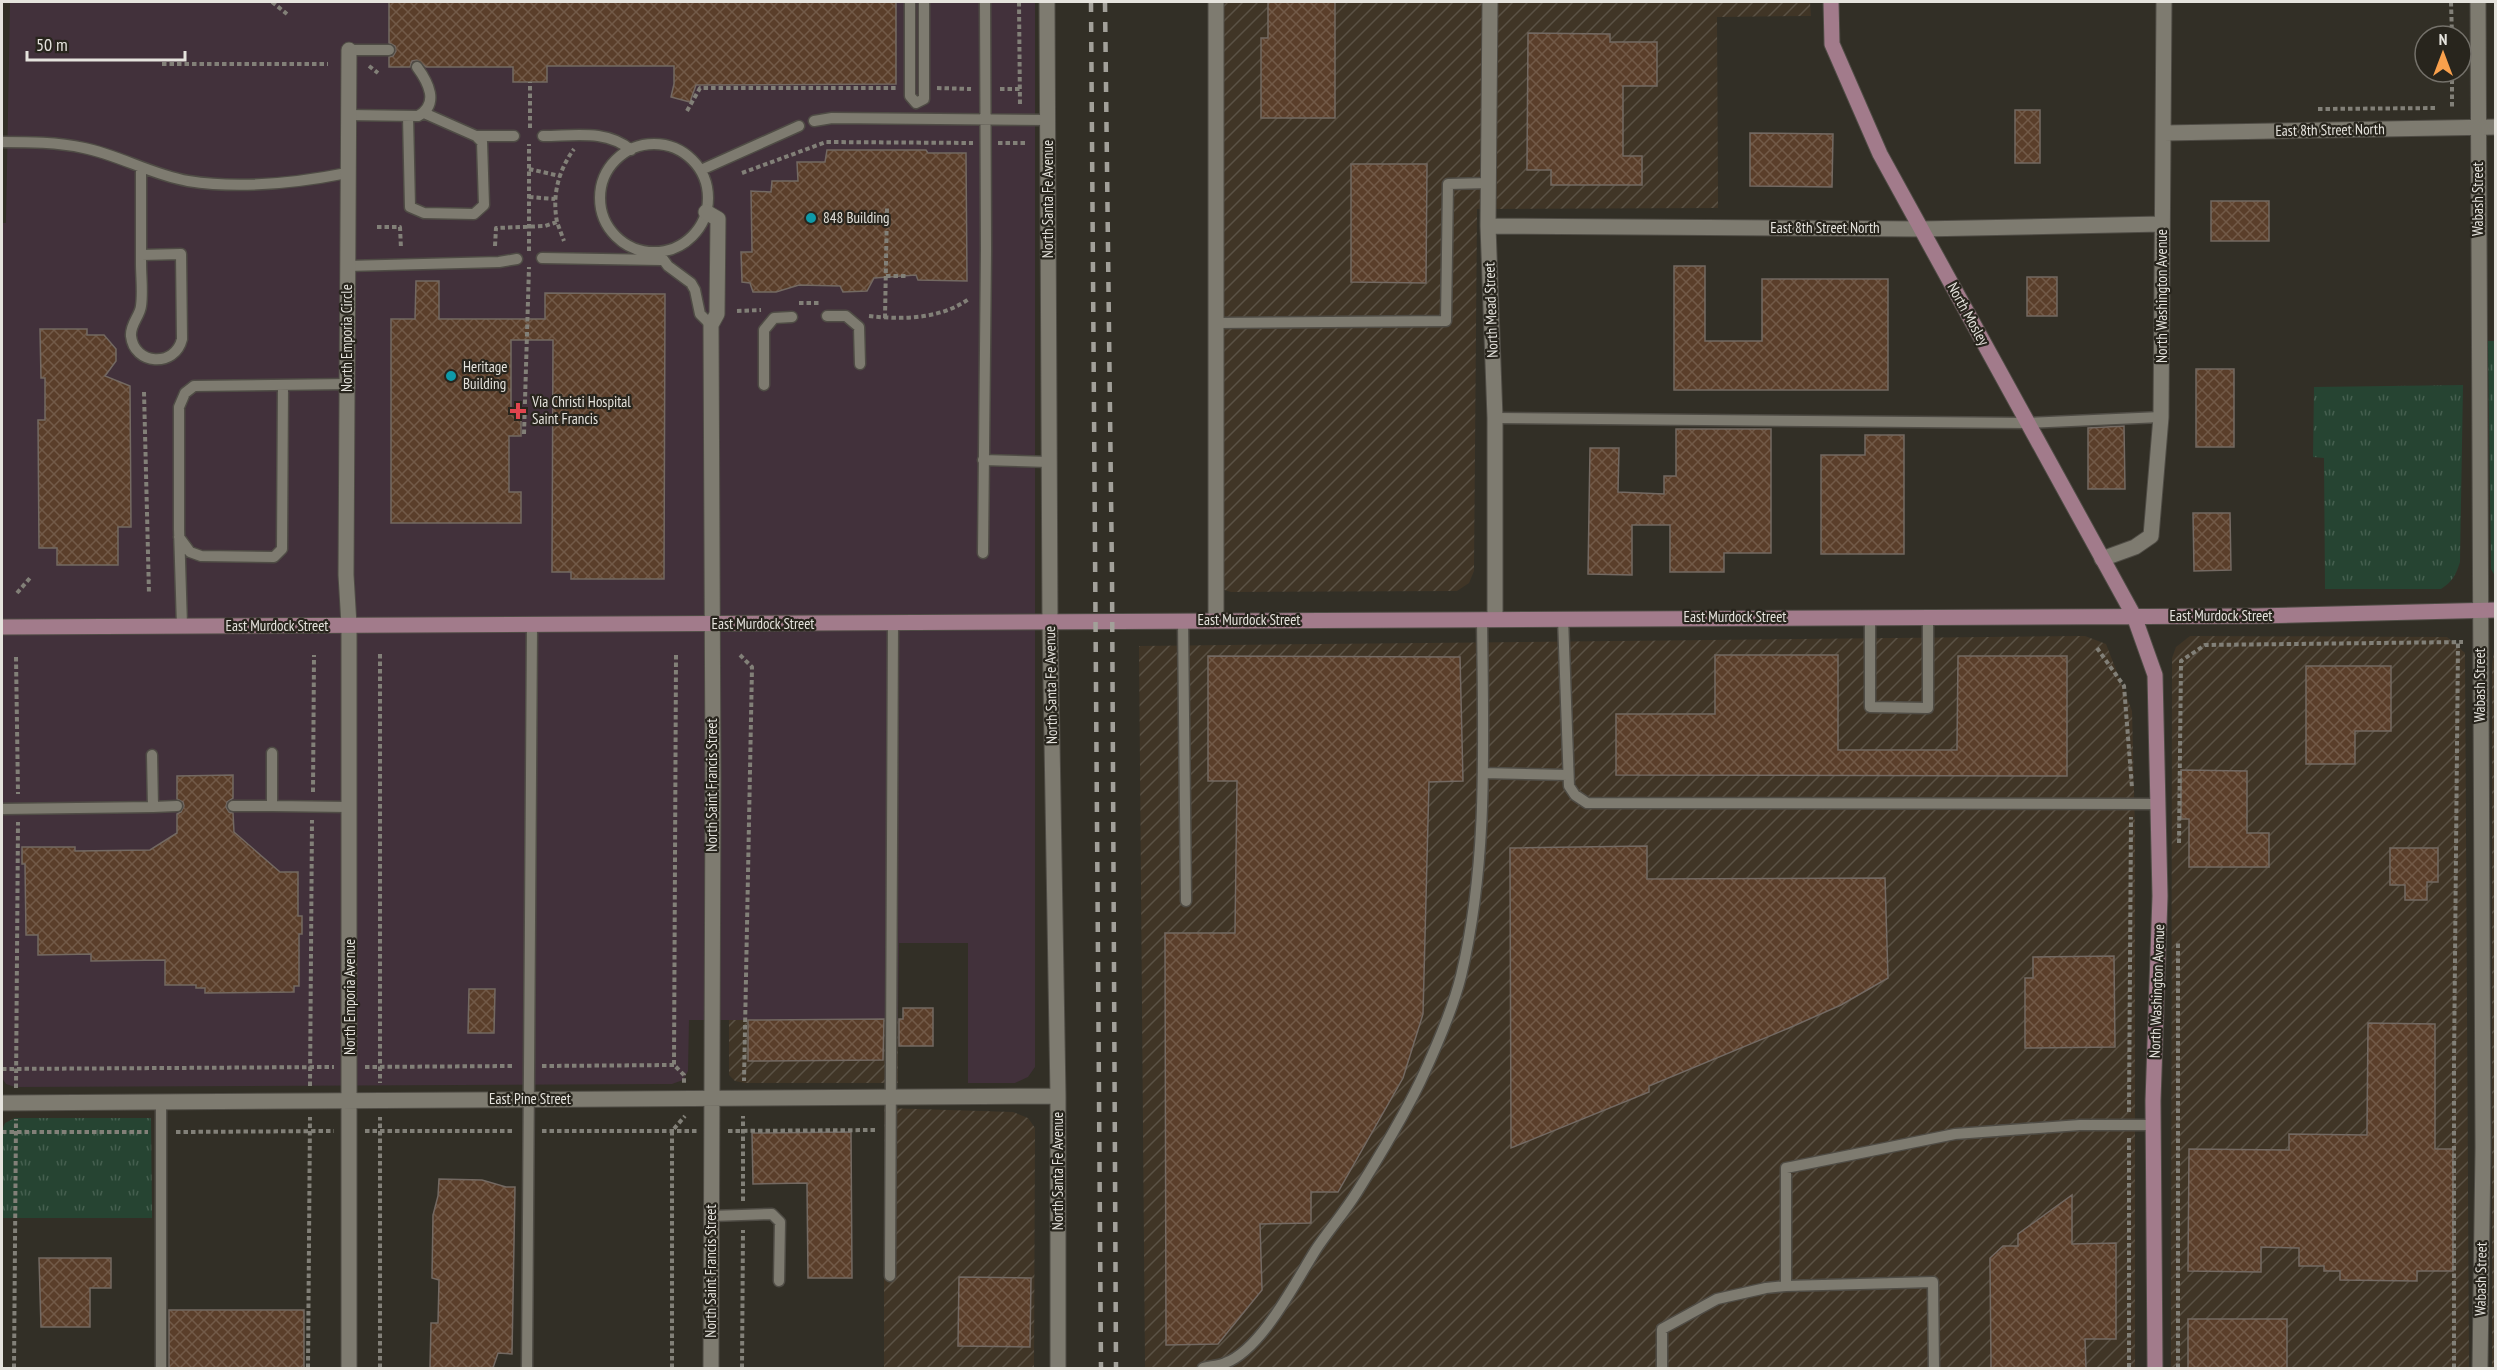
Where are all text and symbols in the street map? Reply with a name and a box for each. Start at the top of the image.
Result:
scale bar [27,24,184,62]
north arrow [2413,24,2473,84]
text: N [2439,29,2447,49]
text: 50 m [36,33,68,56]
street label: East 8th Street North [2275,119,2385,140]
street label: North Santa Fe Avenue [1038,140,1057,258]
street label: Wabash Street [2468,162,2487,236]
place label: 848 Building [823,208,890,227]
marker: 848 Building [804,211,818,225]
street label: East 8th Street North [1770,218,1880,237]
street label: North Washington Avenue [2152,229,2171,363]
street label: North Mead Street [1479,262,1502,358]
street label: North Mosley [1943,279,1994,349]
street label: North Emporia Circle [337,284,356,392]
place label: Heritage Building [463,357,507,393]
marker: Heritage Building [444,369,458,383]
place label: Via Christi Hospital Saint Francis [531,392,631,428]
marker: Via Christi Hospital Saint Francis [509,402,527,420]
street label: East Murdock Street [2170,606,2273,625]
street label: East Murdock Street [1684,607,1787,626]
street label: East Murdock Street [1198,610,1301,629]
street label: East Murdock Street [712,614,815,633]
street label: East Murdock Street [226,616,329,635]
street label: North Santa Fe Avenue [1040,626,1061,744]
street label: Wabash Street [2470,648,2489,722]
street label: North Saint Francis Street [702,718,721,852]
street label: North Washington Avenue [2145,924,2168,1058]
street label: North Emporia Avenue [340,939,359,1055]
street label: East Pine Street [489,1089,571,1108]
street label: North Santa Fe Avenue [1048,1112,1067,1230]
street label: North Saint Francis Street [701,1204,720,1338]
street label: Wabash Street [2470,1242,2491,1316]

